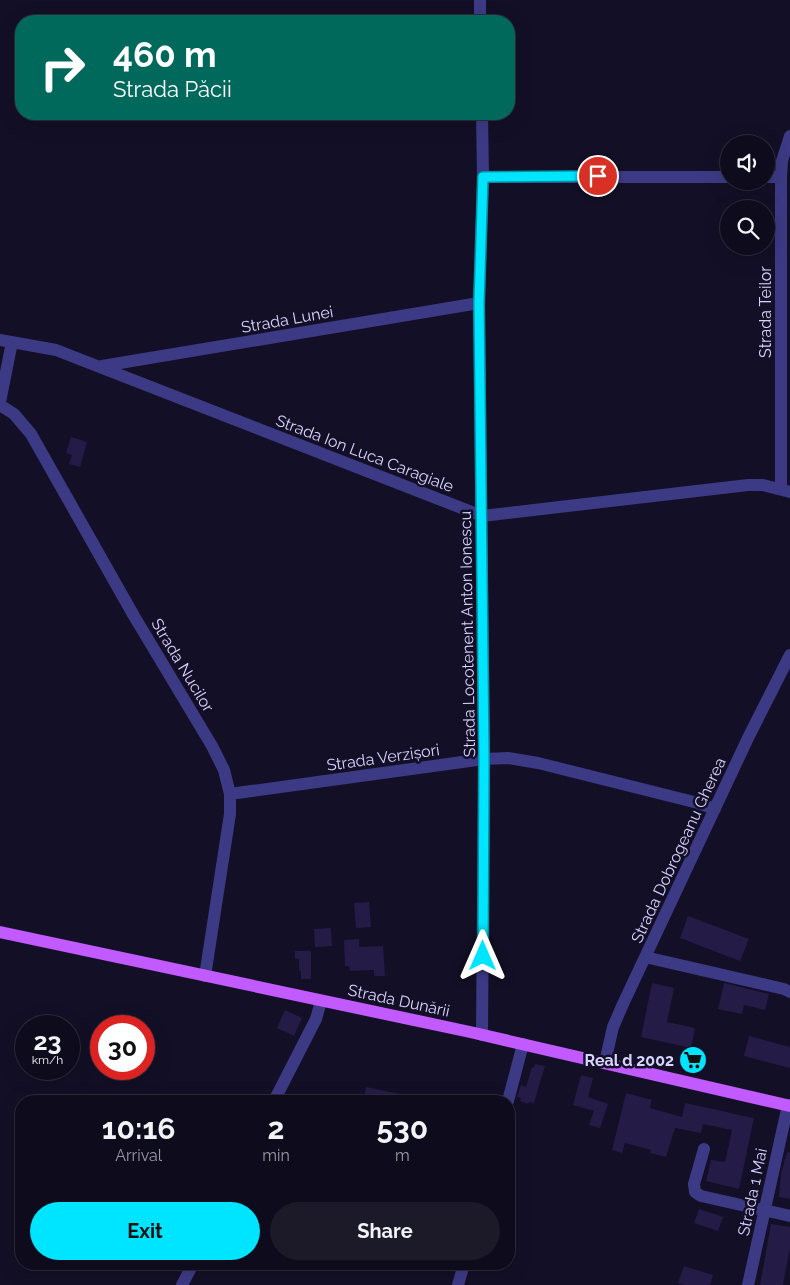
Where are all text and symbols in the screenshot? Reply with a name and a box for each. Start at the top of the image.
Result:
text: 460 m [113,34,217,75]
icon: right [30,35,95,100]
text: Strada Păcii [113,76,232,102]
map controls [720,135,775,255]
button: sound [720,135,775,190]
pin [577,155,619,197]
icon: arrive [584,162,612,190]
button: search [720,200,775,255]
street label: Strada Teilor [756,266,775,358]
street label: Strada Lunei [240,302,335,337]
street label: Strada Ion Luca Caragiale [273,411,456,496]
street label: Strada Locotenent Anton Ionescu [456,511,479,757]
street label: Strada Nucilor [147,615,218,716]
street label: Strada Verzișori [325,740,441,775]
street label: Strada Dobrogeanu Gherea [627,755,730,946]
position arrow [456,929,508,981]
street label: Strada Dunării [346,980,452,1021]
speed limit sign: 30 [90,1015,155,1080]
text: 23 [33,1026,62,1056]
supermarket icon: Real d 2002 [678,1045,708,1075]
place label: Real d 2002 [585,1051,674,1070]
text: km/h [32,1053,63,1067]
text: 10:16 [102,1111,175,1146]
text: 2 [267,1111,284,1146]
text: 530 [376,1111,428,1146]
text: Arrival [115,1146,162,1165]
text: min [262,1146,290,1165]
text: m [395,1146,410,1165]
street label: Strada 1 Mai [734,1147,771,1238]
button: Exit [30,1202,260,1260]
button: Share [270,1202,500,1260]

